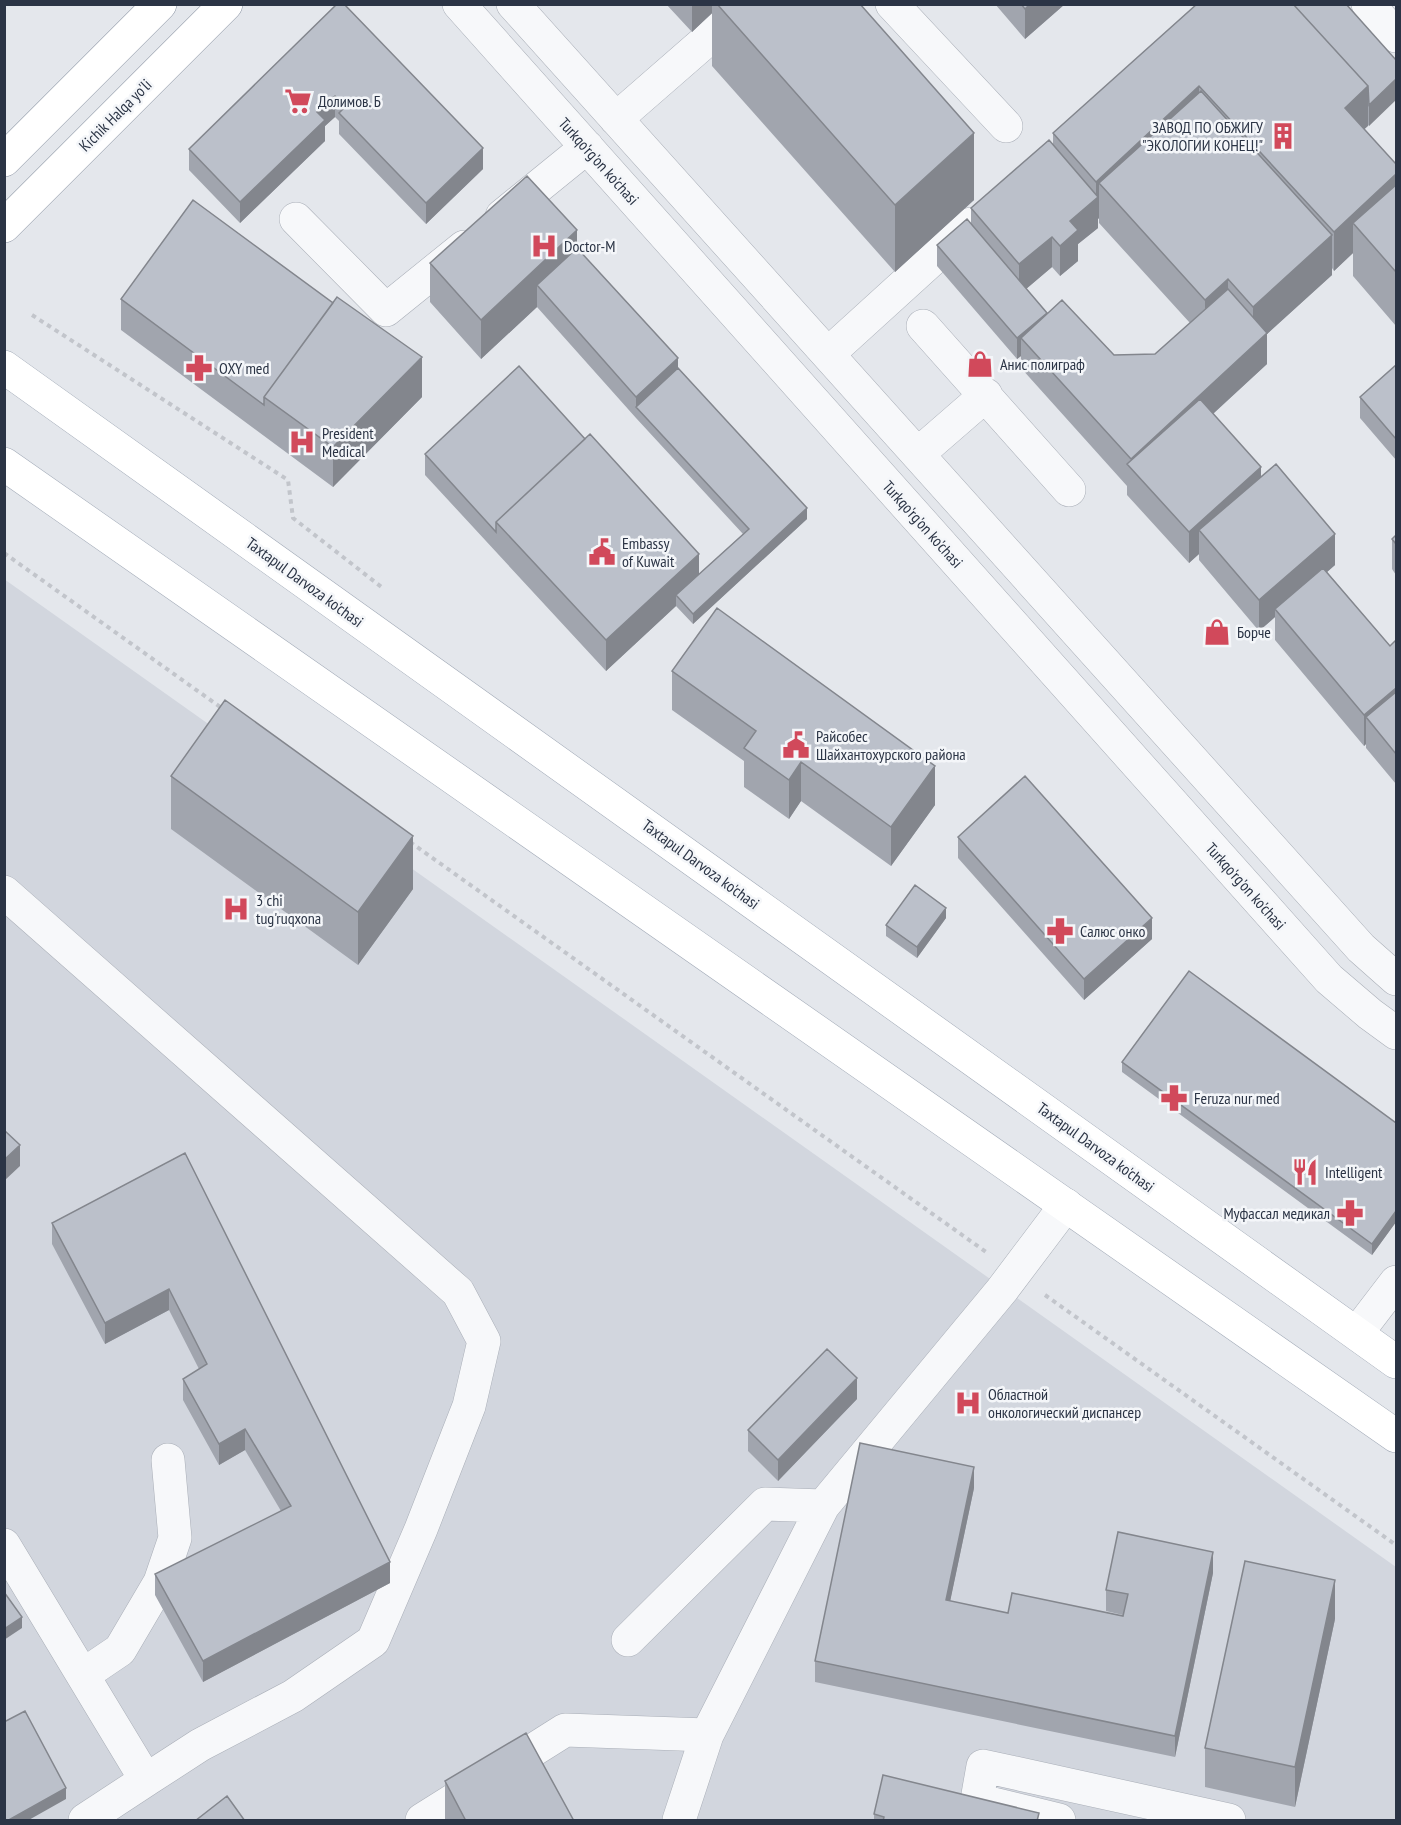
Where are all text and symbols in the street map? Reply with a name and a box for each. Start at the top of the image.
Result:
street label: Kichik Halqa yo'li [75,75,155,155]
supermarket icon: Долимов. Б [283,86,313,116]
place label: Долимов. Б [318,91,381,111]
street label: Turkqo'rg'on ko'chasi [555,113,643,209]
place label: ЗАВОД ПО ОБЖИГУ "ЭКОЛОГИИ КОНЕЦ!" [1142,117,1264,155]
building icon: ЗАВОД ПО ОБЖИГУ "ЭКОЛОГИИ КОНЕЦ!" [1268,121,1298,151]
hospital icon: Doctor-M [529,231,559,261]
place label: Doctor-M [564,236,615,256]
shop icon: Анис полиграф [965,349,995,379]
pharmacy icon: OXY med [184,353,214,383]
place label: Анис полиграф [1000,354,1085,374]
place label: OXY med [219,358,269,378]
place label: President Medical [322,423,374,461]
hospital icon: President Medical [287,427,317,457]
street label: Turkqo'rg'on ko'chasi [879,476,967,572]
street label: Taxtapul Darvoza ko'chasi [242,533,368,631]
place label: Embassy of Kuwait [622,533,675,571]
public building icon: Embassy of Kuwait [587,537,617,567]
shop icon: Борче [1202,617,1232,647]
place label: Борче [1237,622,1271,642]
place label: Райсобес Шайхантохурского района [816,726,966,764]
public building icon: Райсобес Шайхантохурского района [781,730,811,760]
street label: Taxtapul Darvoza ko'chasi [638,815,764,913]
street label: Turkqo'rg'on ko'chasi [1202,838,1290,934]
place label: 3 chi tug'ruqxona [256,890,321,928]
hospital icon: 3 chi tug'ruqxona [221,894,251,924]
pharmacy icon: Салюс онко [1045,916,1075,946]
place label: Салюс онко [1080,921,1146,941]
pharmacy icon: Feruza nur med [1159,1083,1189,1113]
place label: Feruza nur med [1194,1088,1280,1108]
street label: Taxtapul Darvoza ko'chasi [1033,1098,1159,1196]
restaurant icon: Intelligent [1290,1157,1320,1187]
place label: Intelligent [1325,1162,1383,1182]
pharmacy icon: Муфассал медикал [1335,1198,1365,1228]
place label: Муфассал медикал [1223,1203,1330,1223]
place label: Областной онкологический диспансер [988,1384,1141,1422]
hospital icon: Областной онкологический диспансер [953,1388,983,1418]

